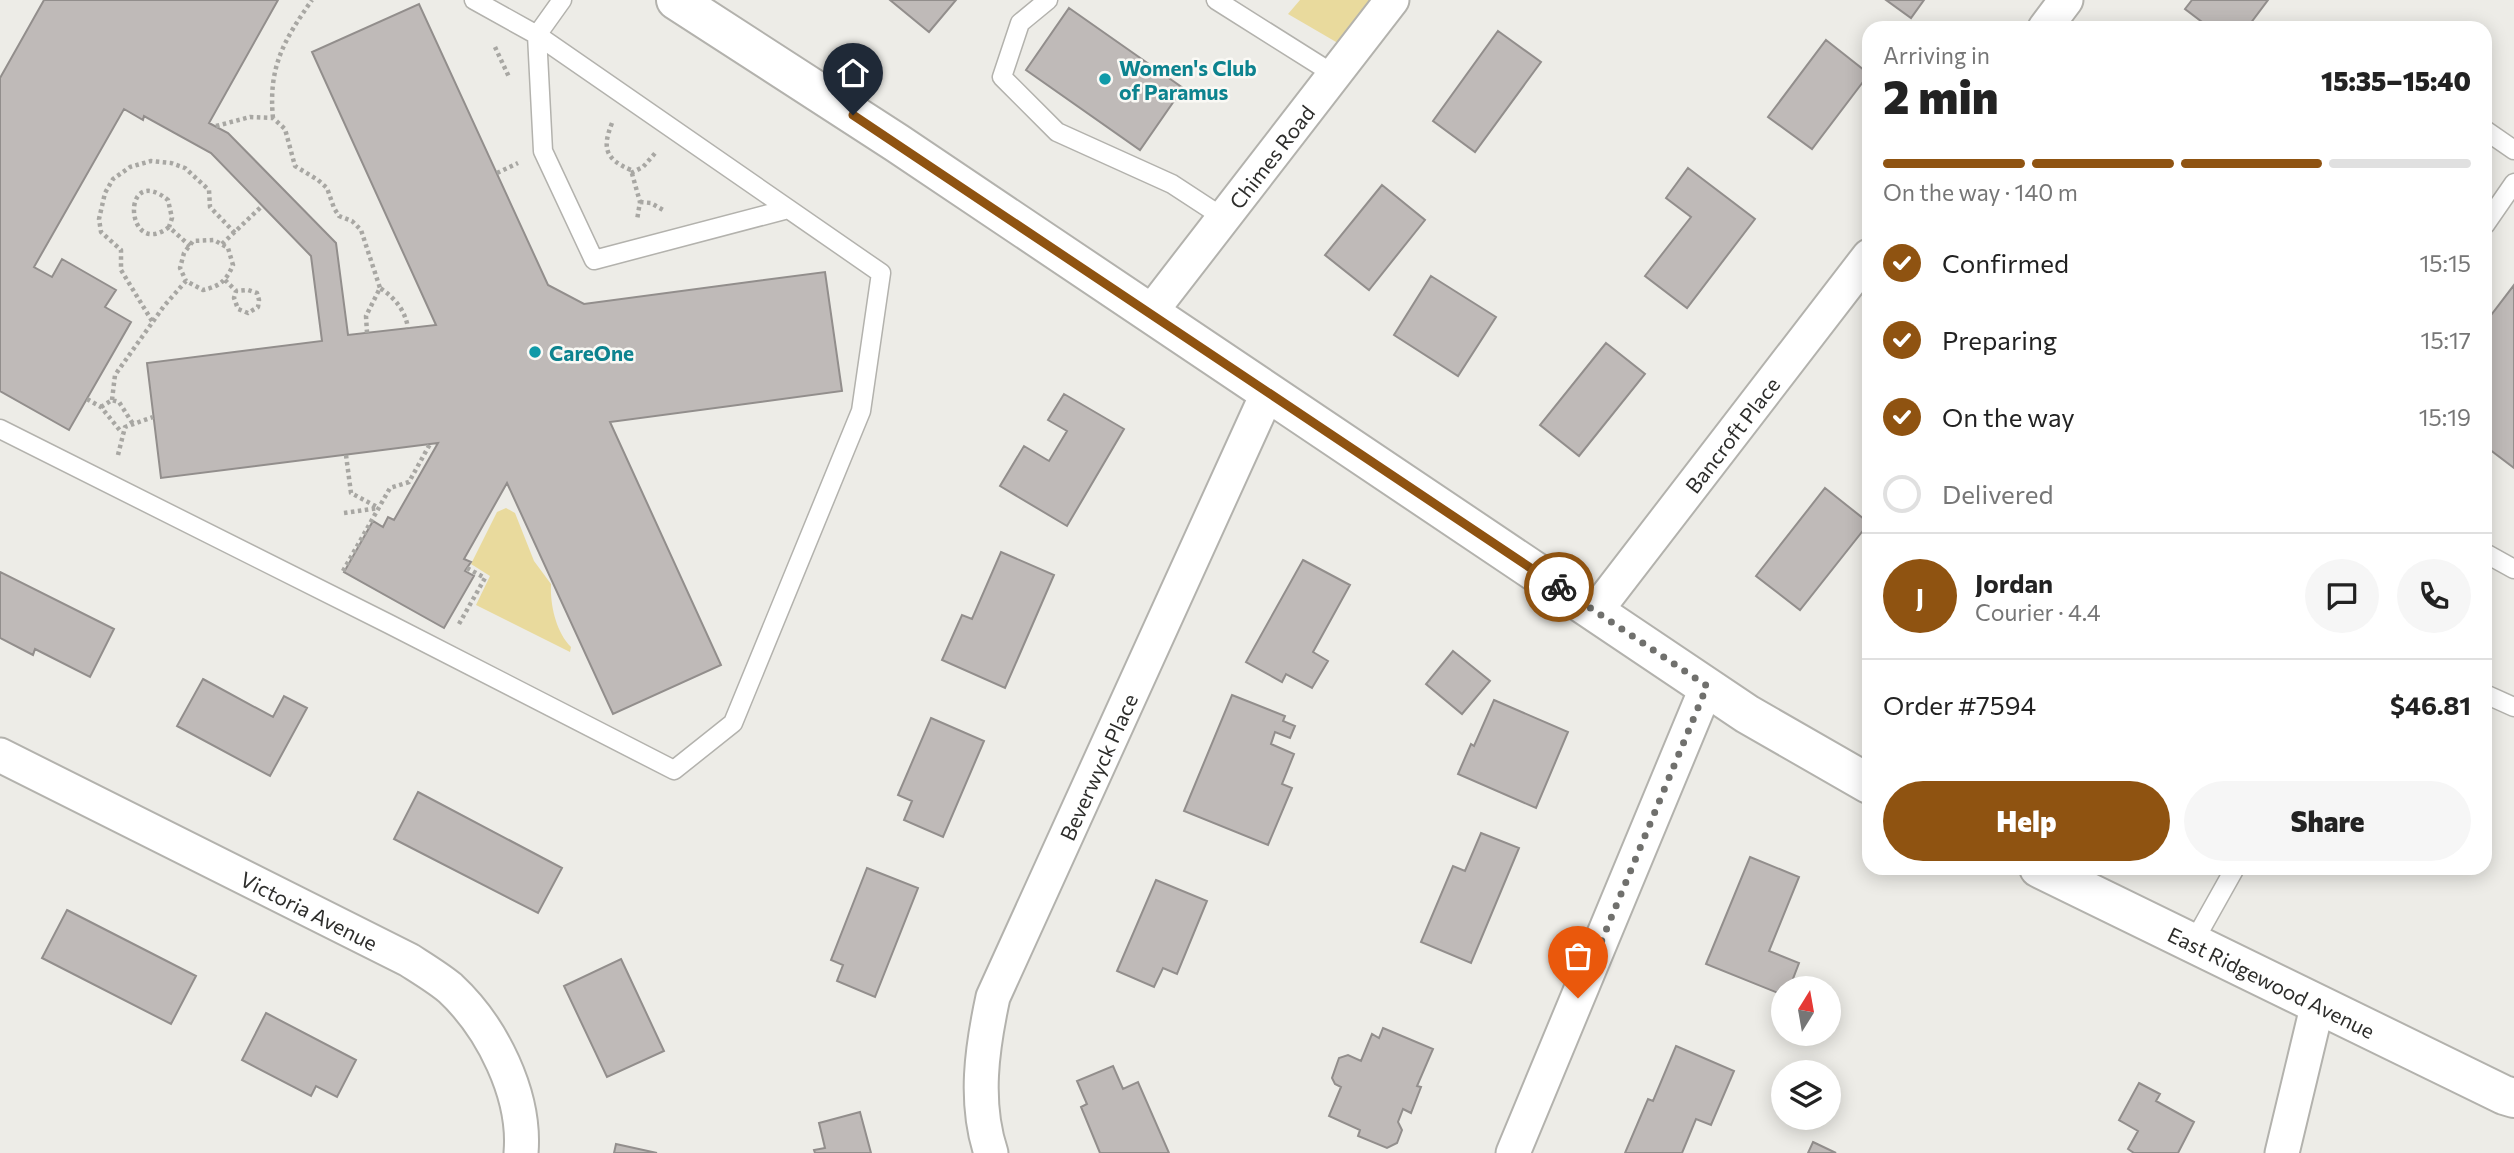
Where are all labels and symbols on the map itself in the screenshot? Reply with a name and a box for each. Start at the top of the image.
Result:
pin [823,43,883,115]
place label: Women's Club of Paramus [1119,55,1257,104]
marker: Women's Club of Paramus [1097,71,1113,87]
street label: Chimes Road [1223,100,1319,213]
place label: CareOne [549,340,634,365]
marker: CareOne [527,344,543,360]
street label: Bancroft Place [1679,372,1784,497]
courier [1524,552,1594,622]
street label: Beverwyck Place [1054,689,1142,844]
street label: Victoria Avenue [237,865,382,955]
street label: East Ridgewood Avenue [2164,921,2379,1043]
pin [1548,926,1608,998]
north arrow [1771,976,1841,1046]

